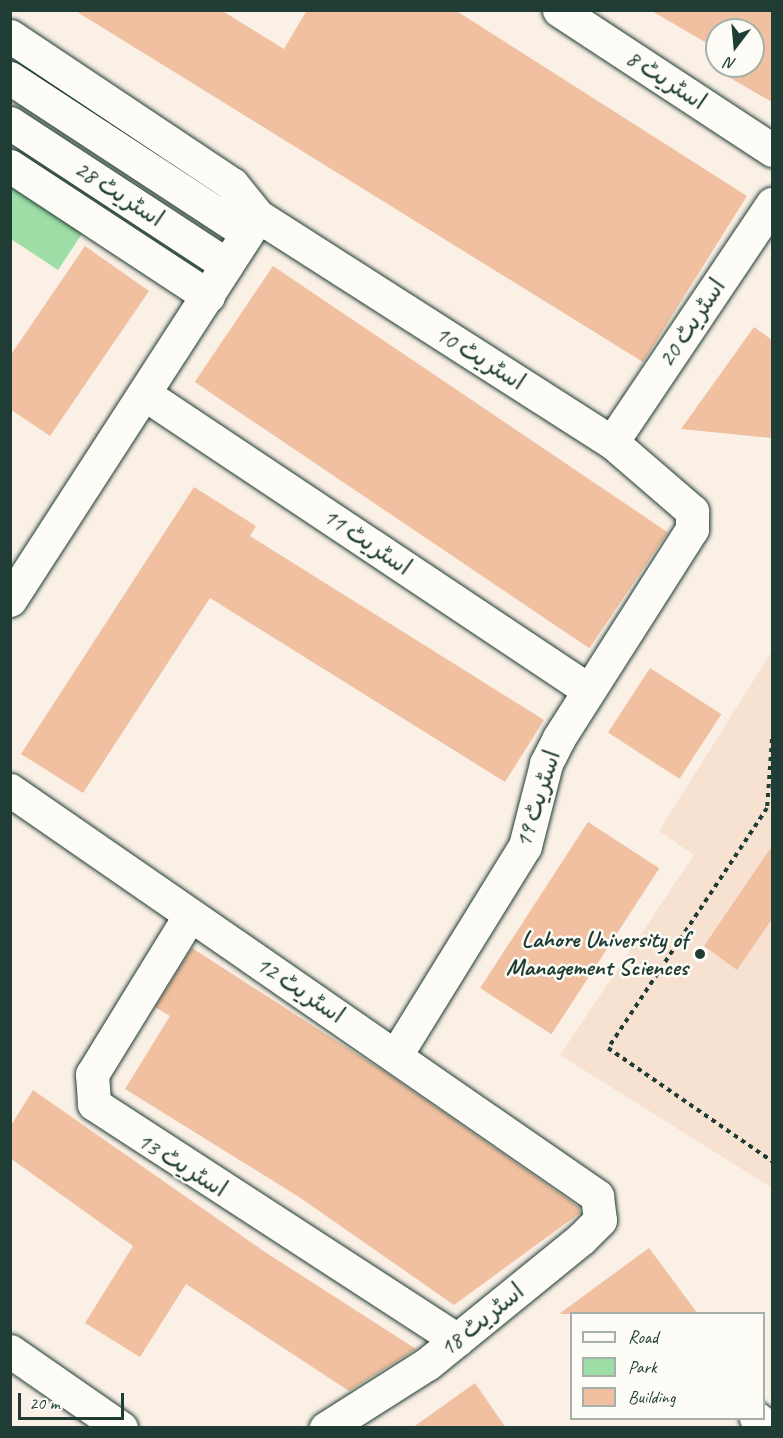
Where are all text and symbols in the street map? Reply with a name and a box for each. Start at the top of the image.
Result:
north arrow [705,18,765,78]
street label: اسٹریٹ 8 [620,43,712,117]
text: N [723,52,738,74]
street label: اسٹریٹ 28 [69,155,169,233]
street label: اسٹریٹ 20 [652,273,732,373]
street label: اسٹریٹ 10 [430,319,530,397]
street label: اسٹریٹ 11 [317,502,417,582]
street label: اسٹریٹ 19 [509,747,567,851]
place label: Lahore University of Management Sciences [506,926,688,982]
marker: Lahore University of Management Sciences [693,947,707,961]
street label: اسٹریٹ 12 [250,950,350,1030]
street label: اسٹریٹ 13 [132,1126,232,1204]
street label: اسٹریٹ 18 [434,1277,530,1363]
legend [570,1312,765,1420]
text: Road [628,1326,658,1348]
text: Park [628,1356,657,1378]
scale bar [21,1381,128,1419]
text: Building [628,1386,675,1408]
text: 20 m [29,1392,60,1414]

